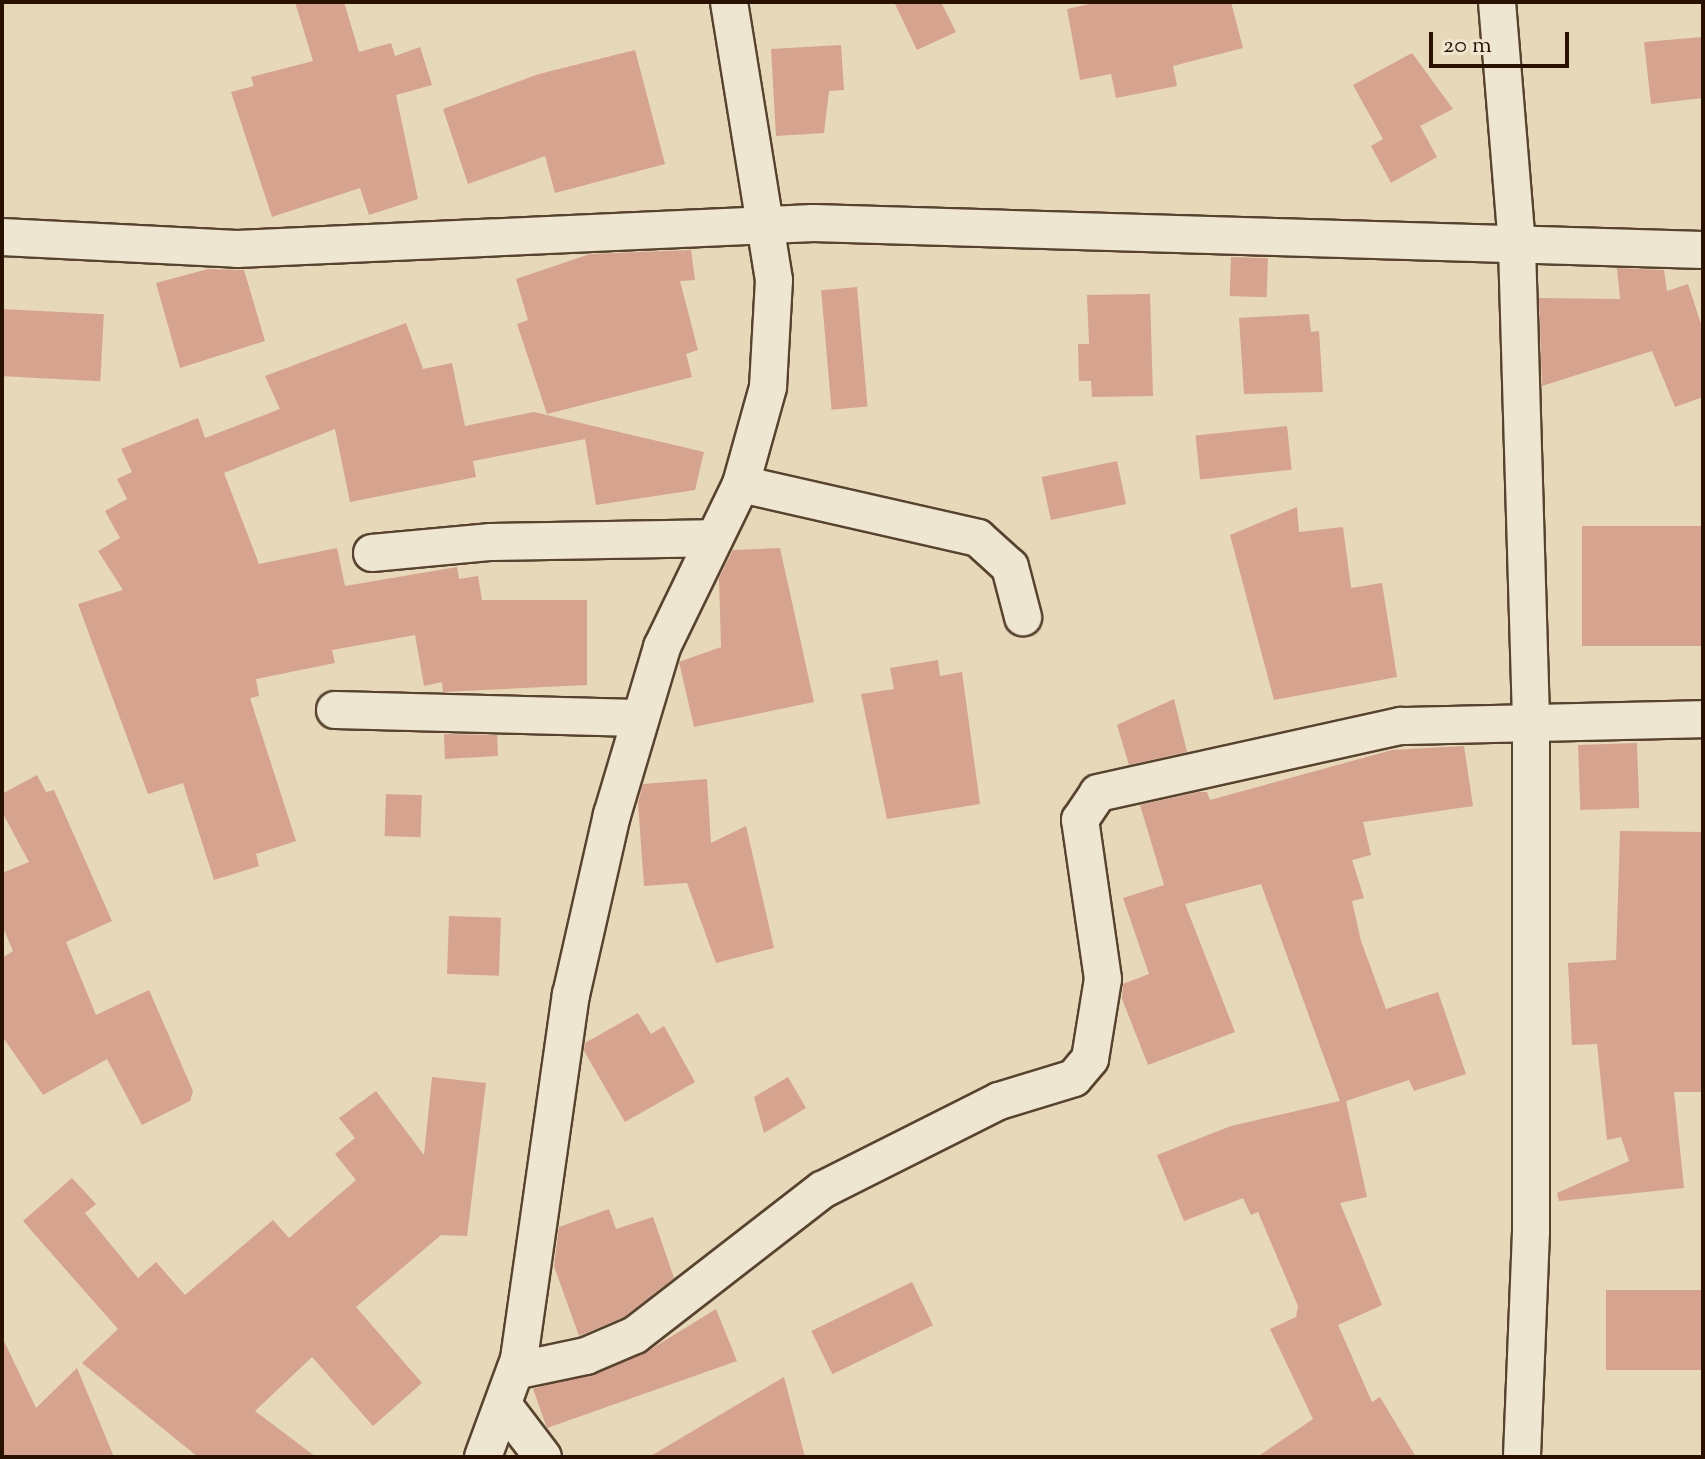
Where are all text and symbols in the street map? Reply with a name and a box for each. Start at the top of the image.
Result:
scale bar [1433,16,1573,66]
text: 20 m [1443,29,1492,63]

